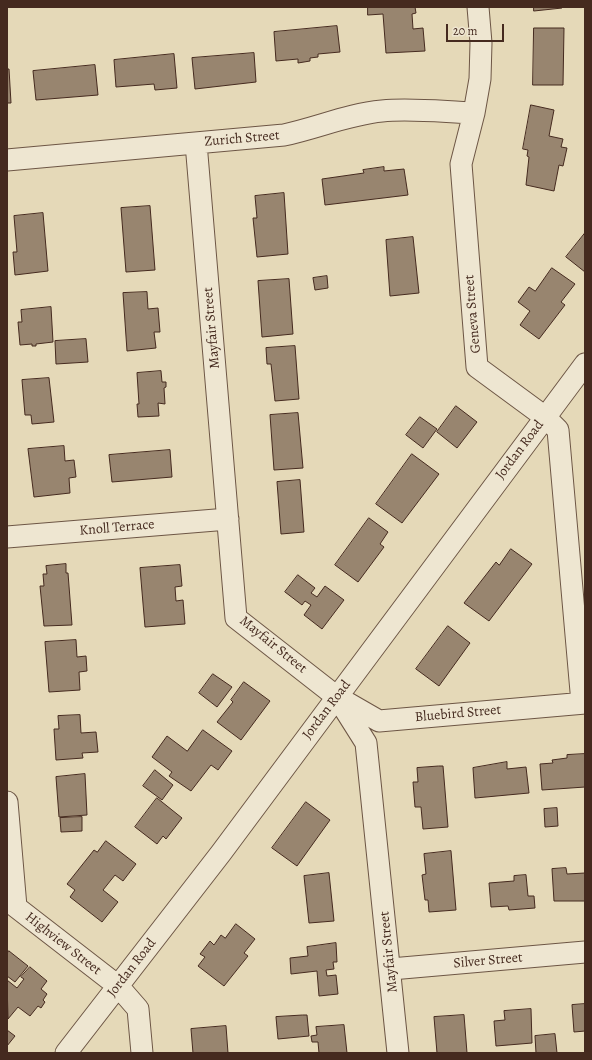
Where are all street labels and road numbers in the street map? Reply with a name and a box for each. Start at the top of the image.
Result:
street label: Zurich Street [204,127,280,151]
street label: Geneva Street [461,274,485,354]
street label: Mayfair Street [200,287,224,369]
street label: Jordan Road [492,417,548,483]
street label: Knoll Terrace [79,516,155,540]
street label: Mayfair Street [236,613,310,677]
street label: Jordan Road [299,677,355,743]
street label: Bluebird Street [414,702,502,726]
street label: Highview Street [22,909,104,979]
street label: Mayfair Street [376,910,402,994]
street label: Jordan Road [104,935,160,1001]
street label: Silver Street [453,950,523,972]

